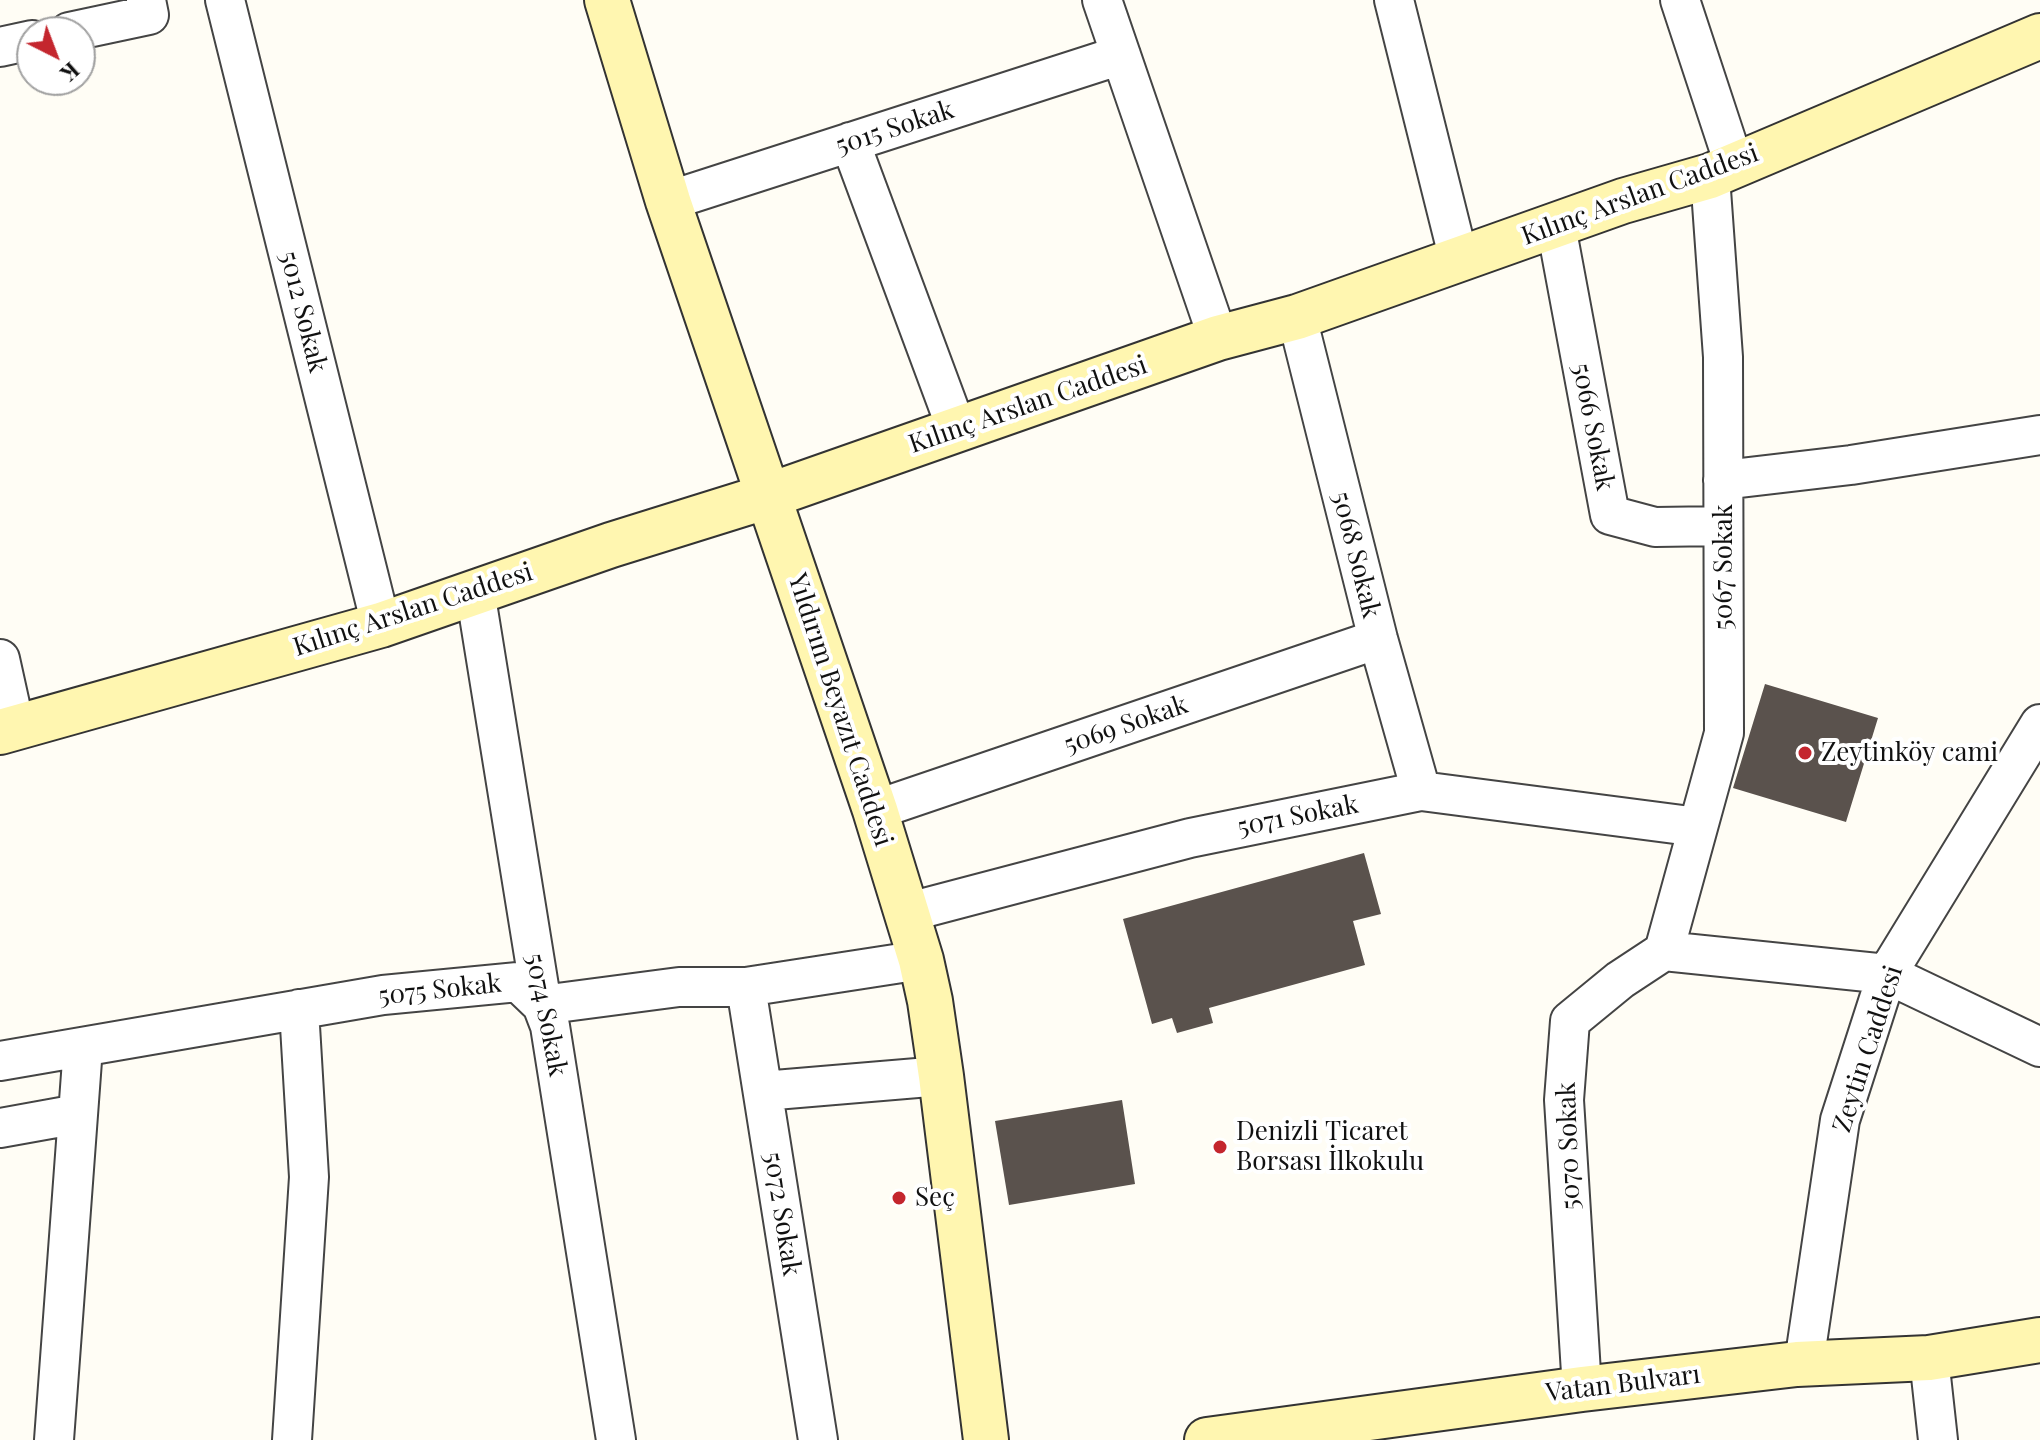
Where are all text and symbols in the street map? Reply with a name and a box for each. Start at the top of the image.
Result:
north arrow [16,16,96,96]
text: K [55,56,87,89]
street label: 5015 Sokak [832,94,958,162]
street label: Kılınç Arslan Caddesi [1517,138,1763,252]
street label: 5012 Sokak [273,248,333,376]
street label: Kılınç Arslan Caddesi [905,350,1151,460]
street label: 5066 Sokak [1565,361,1621,493]
street label: 5068 Sokak [1325,489,1387,621]
street label: 5067 Sokak [1708,504,1740,630]
street label: Kılınç Arslan Caddesi [289,557,537,663]
street label: Yıldırım Beyazıt Caddesi [781,570,899,850]
street label: 5069 Sokak [1060,689,1192,761]
place label: Zeytinköy cami [1821,737,1998,769]
marker: Zeytinköy cami [1796,744,1814,762]
street label: 5071 Sokak [1235,789,1361,843]
street label: 5074 Sokak [519,951,573,1079]
street label: Zeytin Caddesi [1826,962,1910,1136]
street label: 5075 Sokak [377,968,503,1012]
street label: 5070 Sokak [1551,1081,1587,1211]
place label: Denizli Ticaret Borsası İlkokulu [1236,1116,1424,1178]
marker: Denizli Ticaret Borsası İlkokulu [1211,1138,1229,1156]
street label: 5072 Sokak [757,1150,807,1278]
place label: Seç [915,1182,955,1214]
marker: Seç [890,1189,908,1207]
street label: Vatan Bulvarı [1544,1359,1702,1409]

